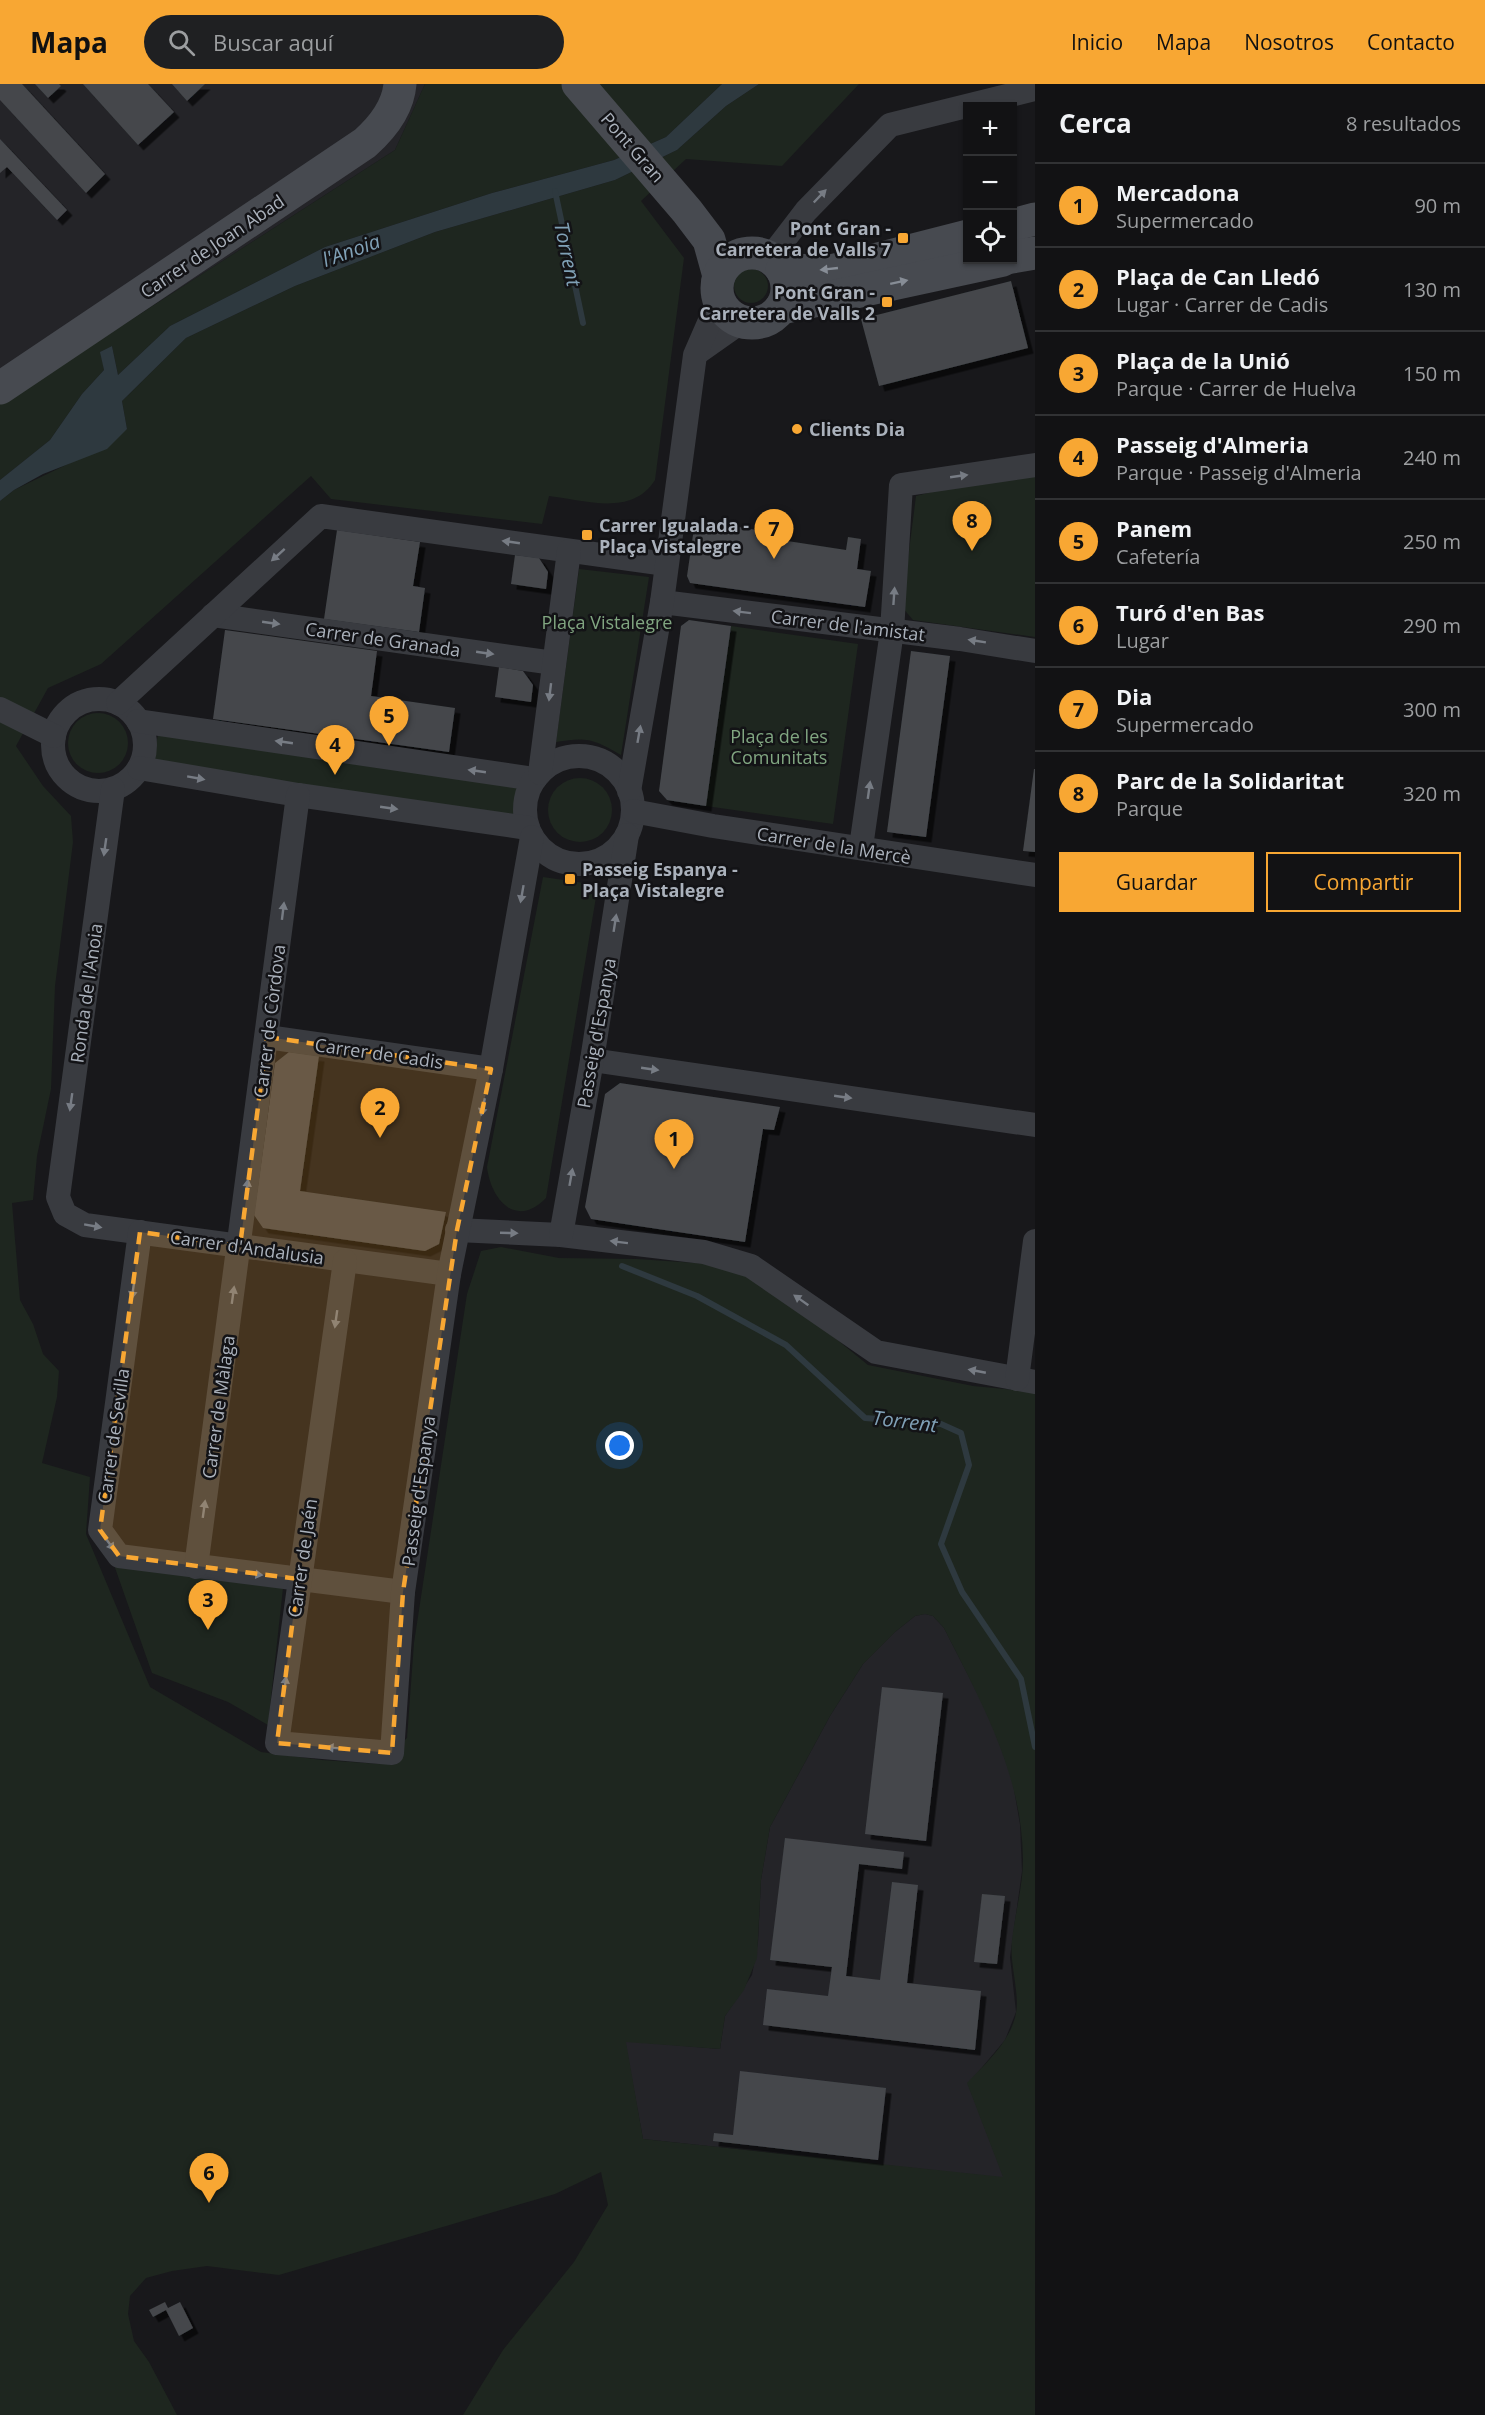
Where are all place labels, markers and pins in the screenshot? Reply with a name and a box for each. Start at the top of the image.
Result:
place label: Pont Gran - Carretera de Valls 7 [715,216,891,261]
marker: Pont Gran - Carretera de Valls 7 [896,231,910,245]
place label: Pont Gran - Carretera de Valls 2 [699,280,875,325]
marker: Pont Gran - Carretera de Valls 2 [880,295,894,309]
place label: Clients Dia [809,417,905,441]
marker: Clients Dia [790,422,804,436]
pin: 8 [952,502,992,551]
pin: 7 [754,510,794,559]
place label: Carrer Igualada - Plaça Vistalegre [599,513,749,558]
marker: Carrer Igualada - Plaça Vistalegre [580,528,594,542]
pin: 5 [370,696,408,746]
pin: 4 [316,726,354,775]
place label: Passeig Espanya - Plaça Vistalegre [582,857,738,902]
marker: Passeig Espanya - Plaça Vistalegre [563,872,577,886]
pin: 2 [360,1088,400,1138]
pin: 1 [654,1120,694,1169]
pin: 3 [188,1580,228,1630]
pin: 6 [190,2154,228,2203]

